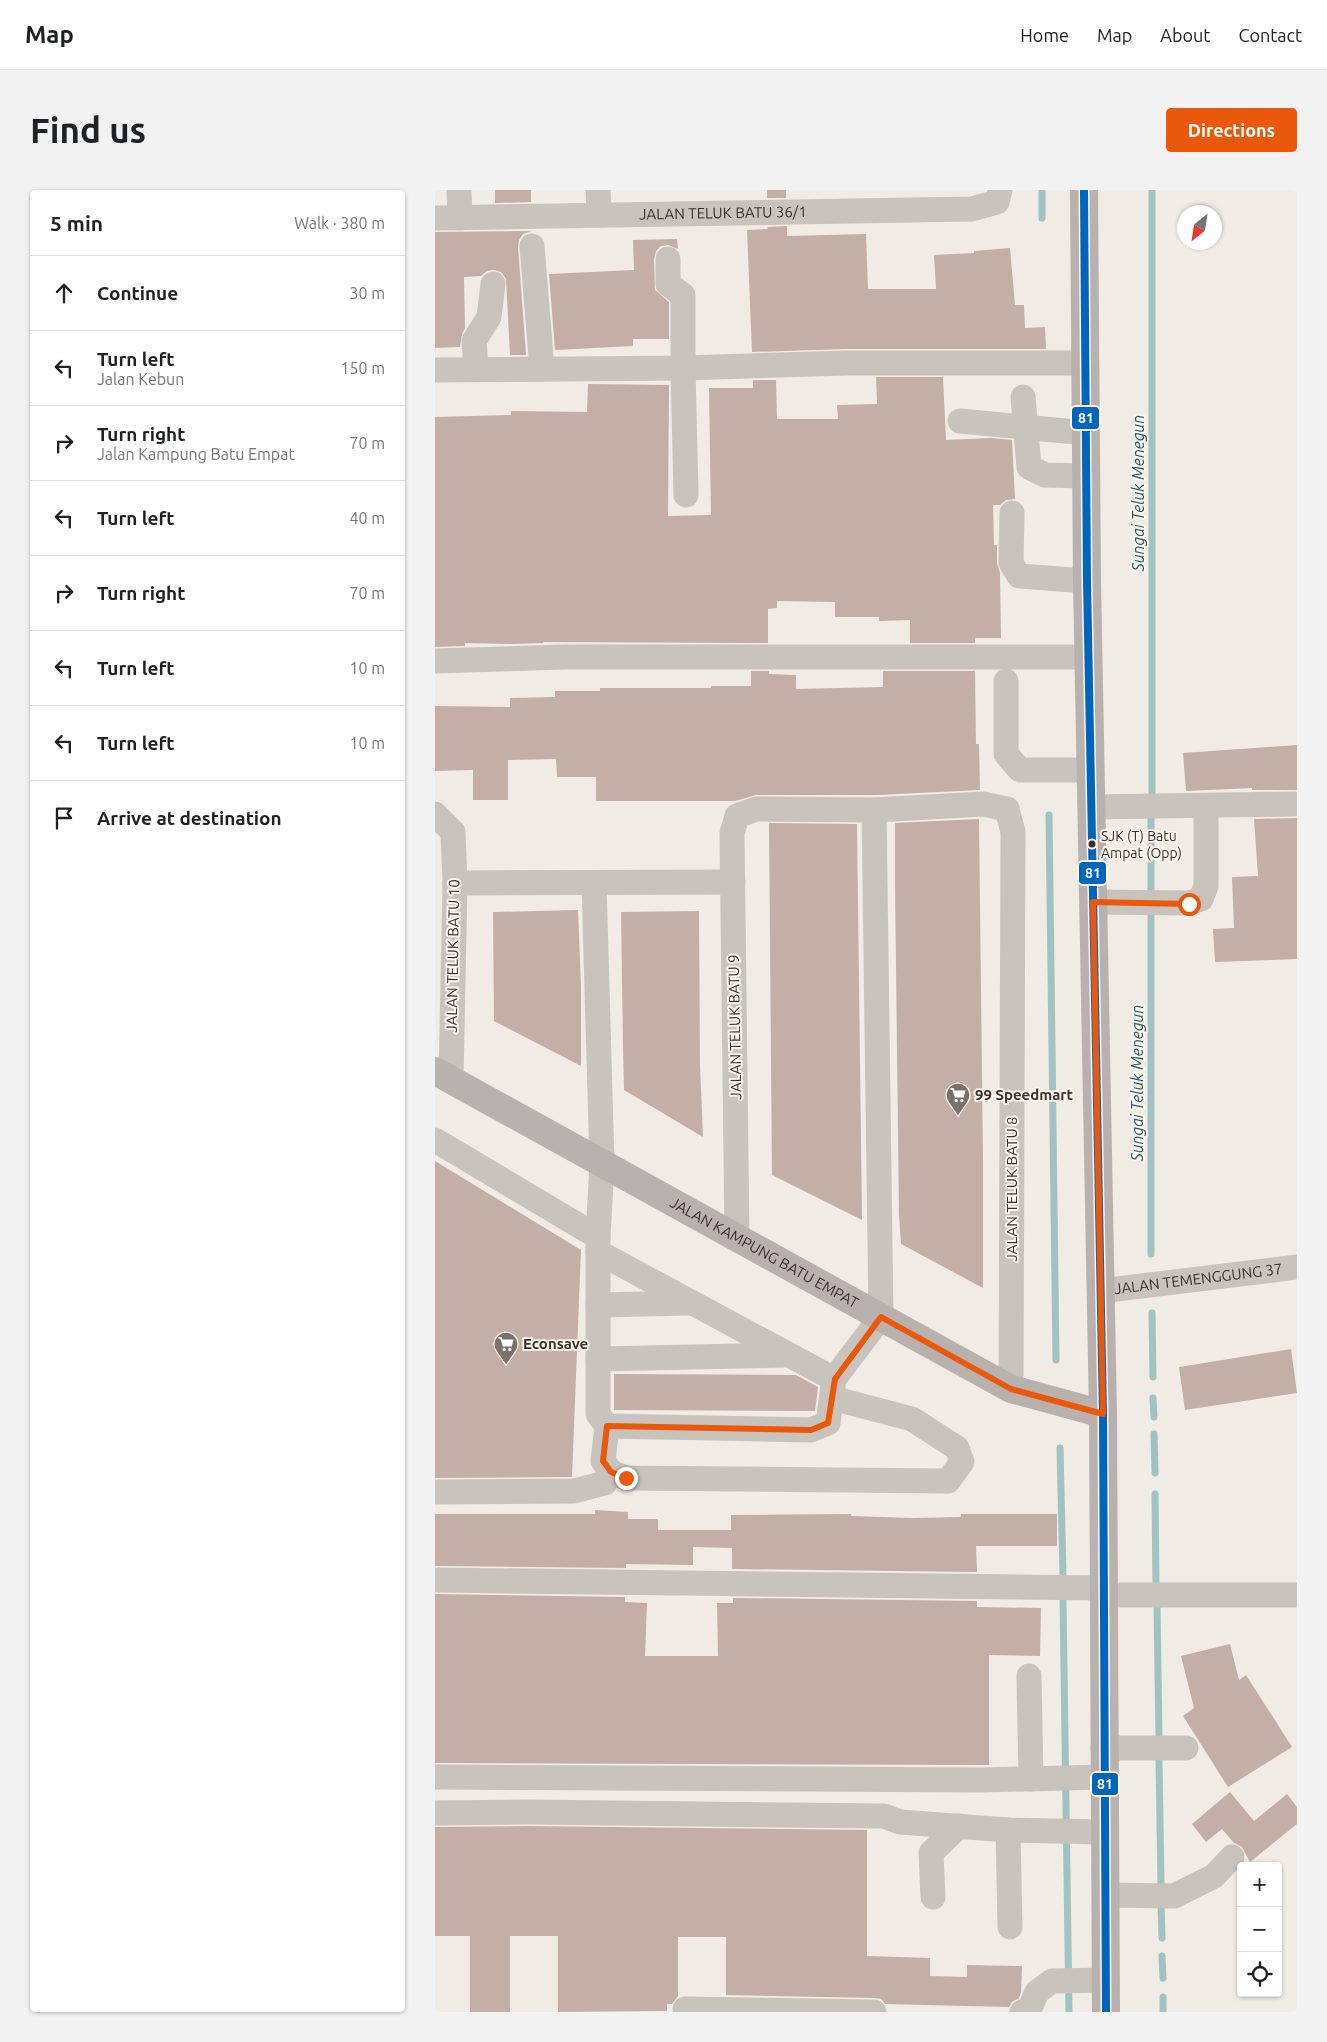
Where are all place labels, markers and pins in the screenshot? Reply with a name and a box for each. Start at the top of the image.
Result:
place label: SJK (T) Batu Ampat (Opp) [1101,828,1182,861]
marker: SJK (T) Batu Ampat (Opp) [1087,839,1097,849]
supermarket icon: 99 Speedmart [945,1082,971,1116]
place label: 99 Speedmart [975,1086,1073,1103]
supermarket icon: Econsave [493,1331,519,1365]
place label: Econsave [523,1335,588,1352]

